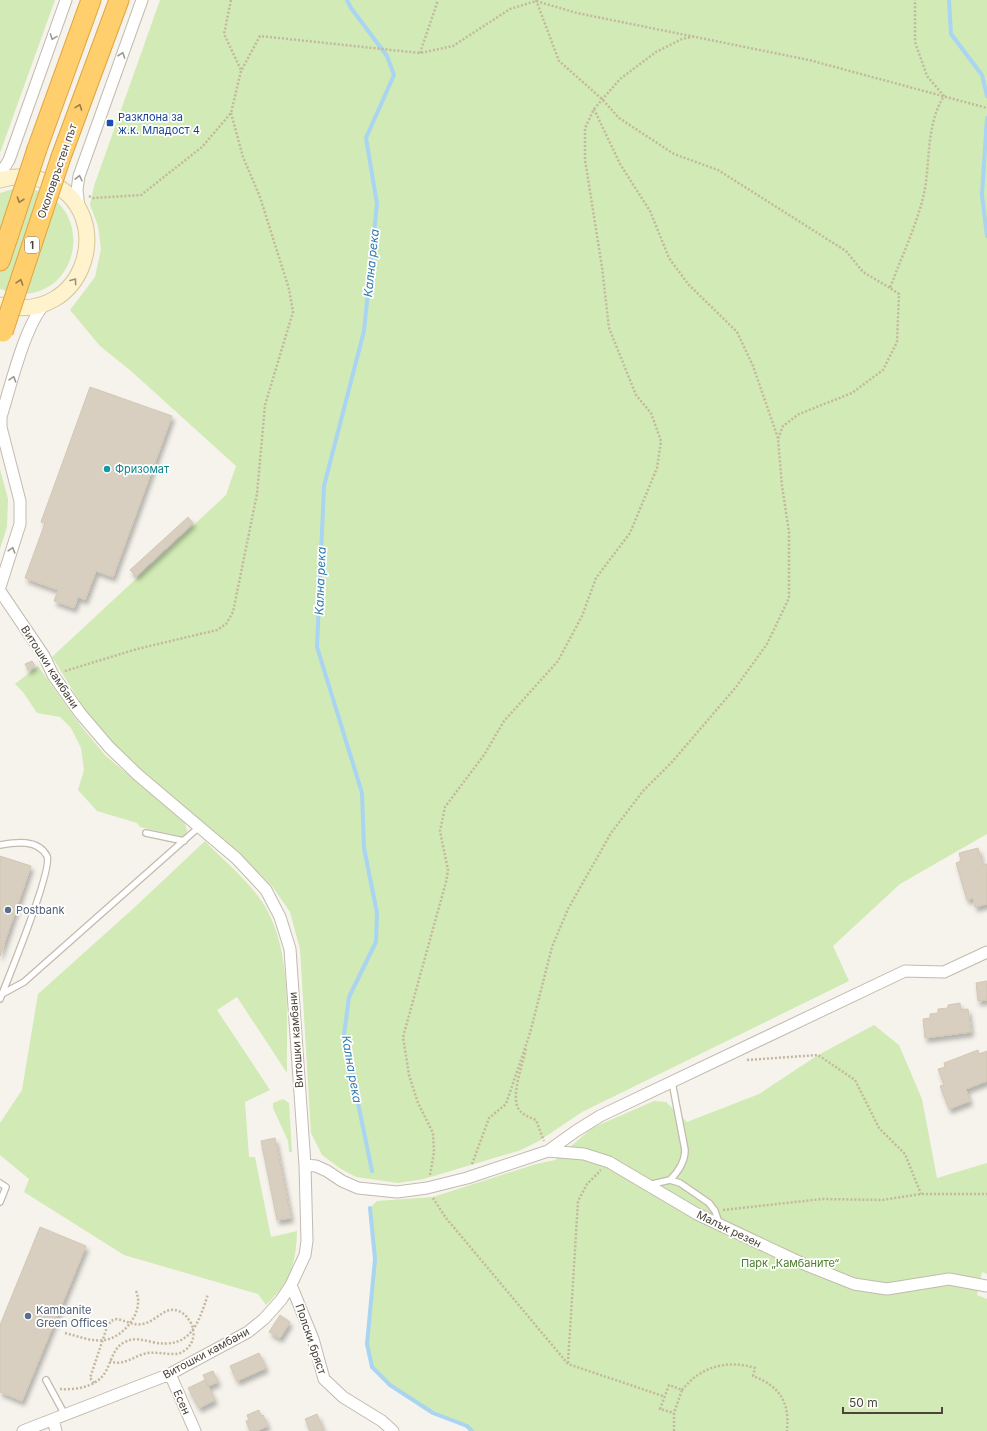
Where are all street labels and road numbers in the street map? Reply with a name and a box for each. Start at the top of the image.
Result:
street label: Околовръстен път [34,121,80,220]
road number: 1 [25,237,39,253]
street label: Витошки камбани [18,623,82,711]
street label: Витошки камбани [286,992,306,1088]
street label: Малък резен [694,1207,764,1251]
street label: Полски бряст [292,1302,330,1377]
street label: Витошки камбани [160,1324,252,1382]
street label: Есен [170,1387,194,1417]

